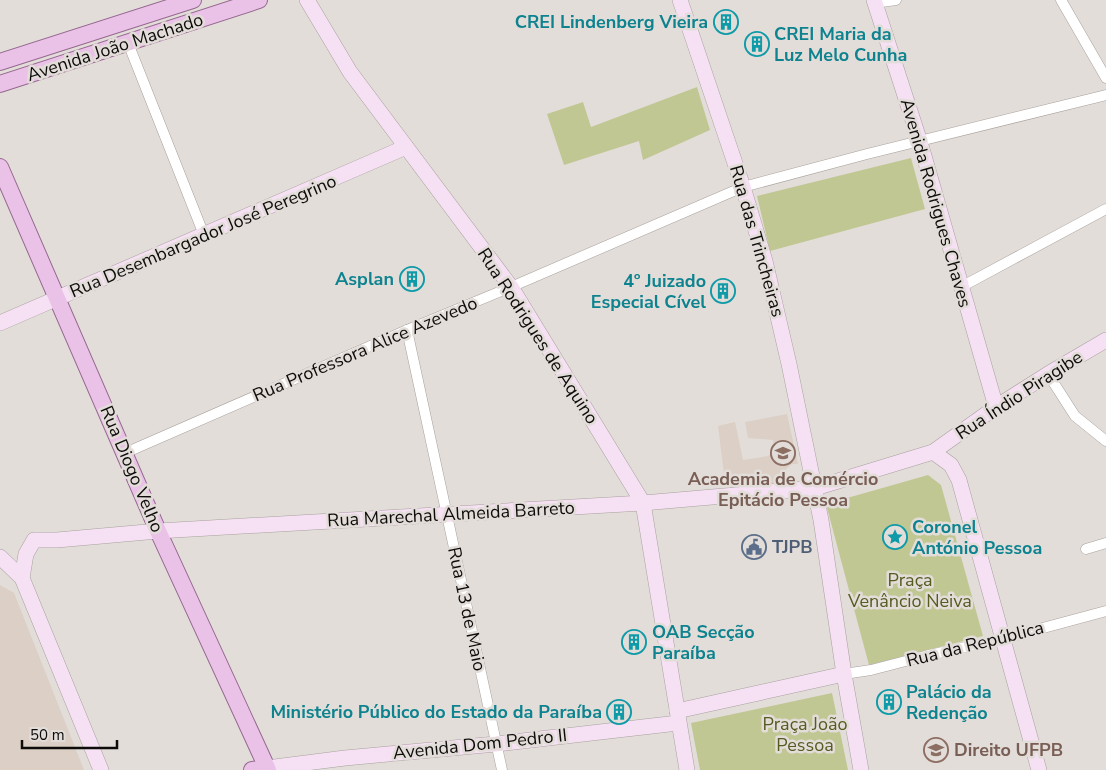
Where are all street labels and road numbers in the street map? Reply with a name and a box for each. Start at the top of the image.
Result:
street label: Avenida João Machado [24,7,206,87]
street label: Avenida Rodrigues Chaves [895,96,977,310]
street label: Rua das Trincheiras [724,162,790,320]
street label: Rua Desembargador José Peregrino [66,169,340,303]
street label: Rua Rodrigues de Aquino [472,243,604,429]
street label: Rua Professora Alice Azevedo [249,291,481,407]
street label: Rua Índio Piragibe [951,345,1087,445]
street label: Rua Diogo Velho [94,402,170,536]
street label: Rua Marechal Almeida Barreto [327,496,575,532]
street label: Rua 13 de Maio [442,545,492,673]
street label: Rua da República [904,615,1046,673]
street label: Avenida Dom Pedro II [392,723,568,765]

